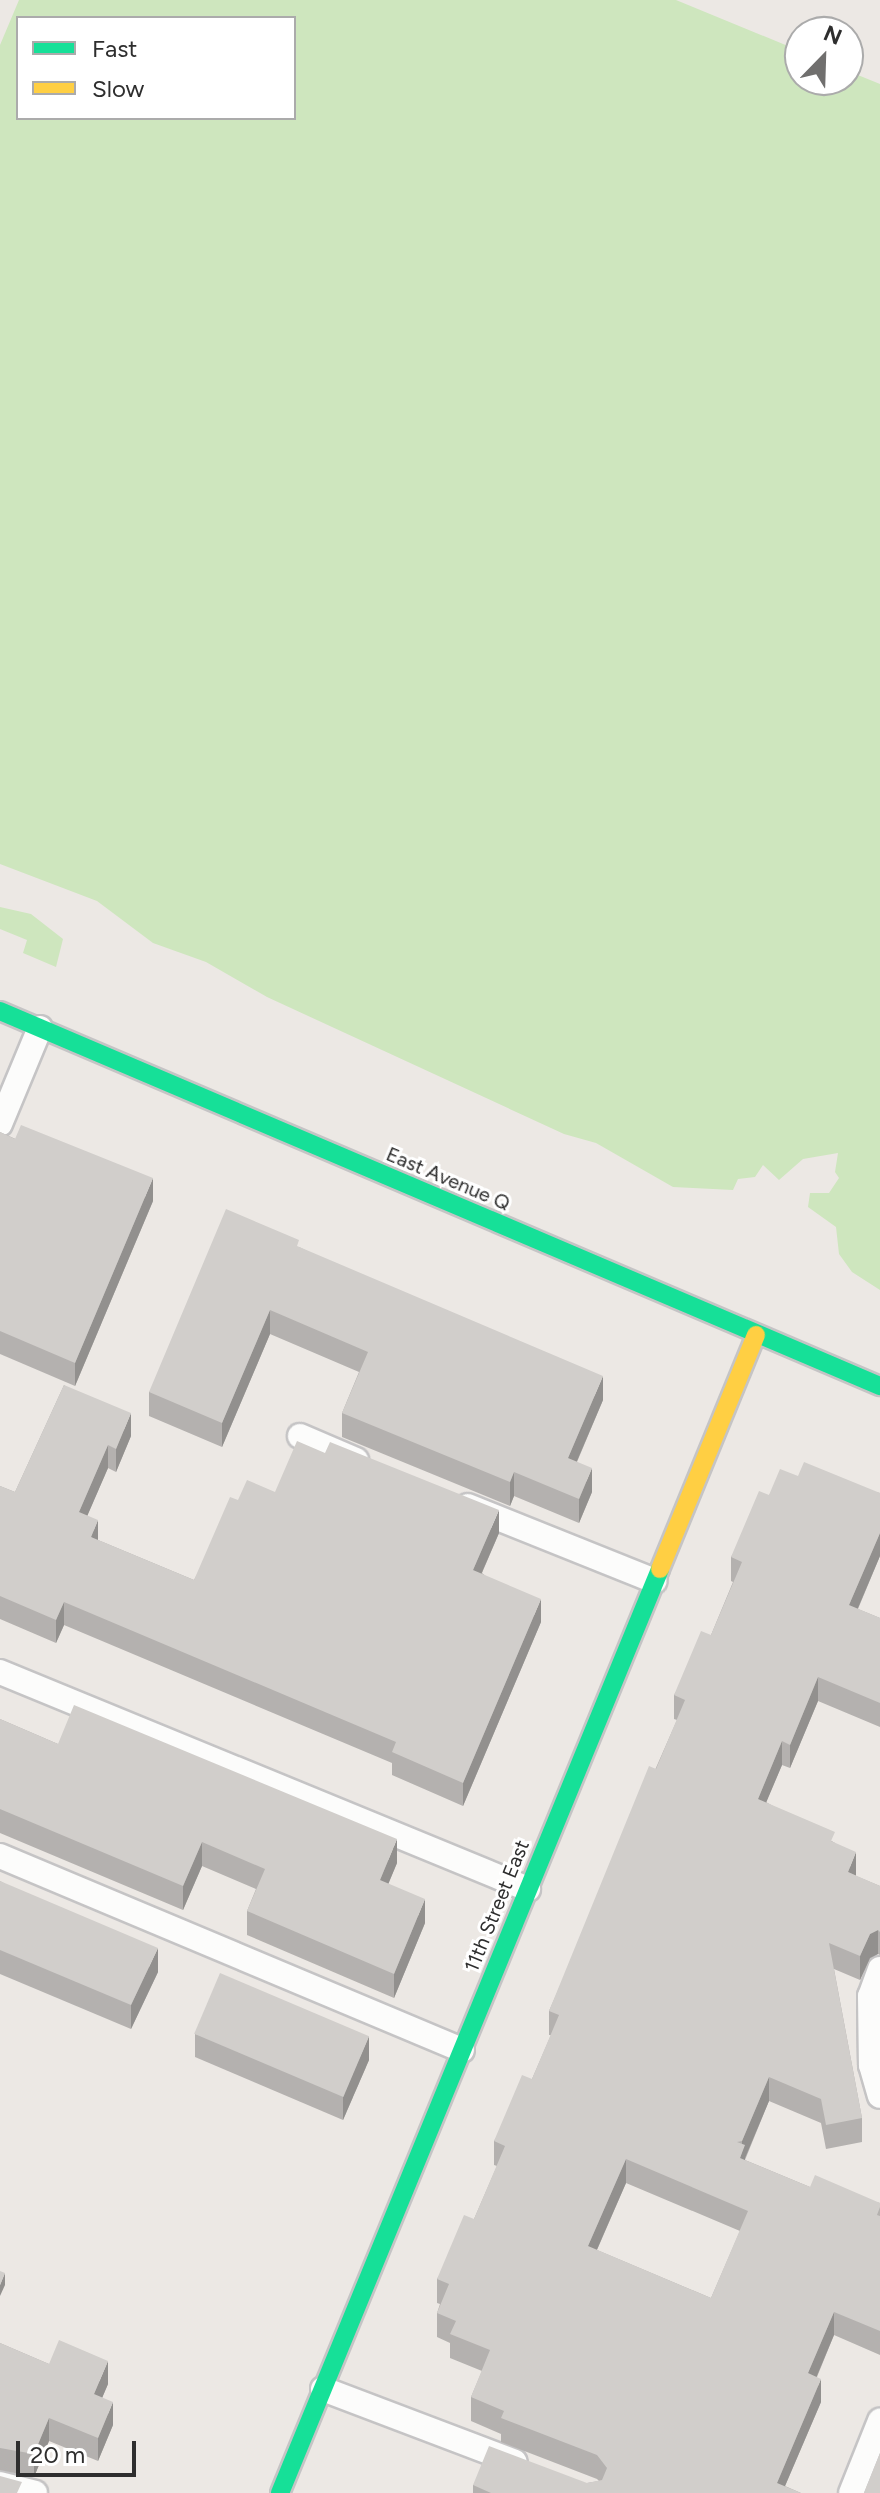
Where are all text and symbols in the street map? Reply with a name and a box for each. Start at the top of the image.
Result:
legend [16,16,296,120]
north arrow [784,16,864,96]
text: N [820,20,846,51]
text: Fast [92,34,137,63]
text: Slow [92,74,144,103]
street label: East Avenue Q [383,1142,513,1216]
street label: 11th Street East [460,1837,534,1975]
scale bar [20,2425,140,2475]
text: 20 m [30,2440,85,2469]

